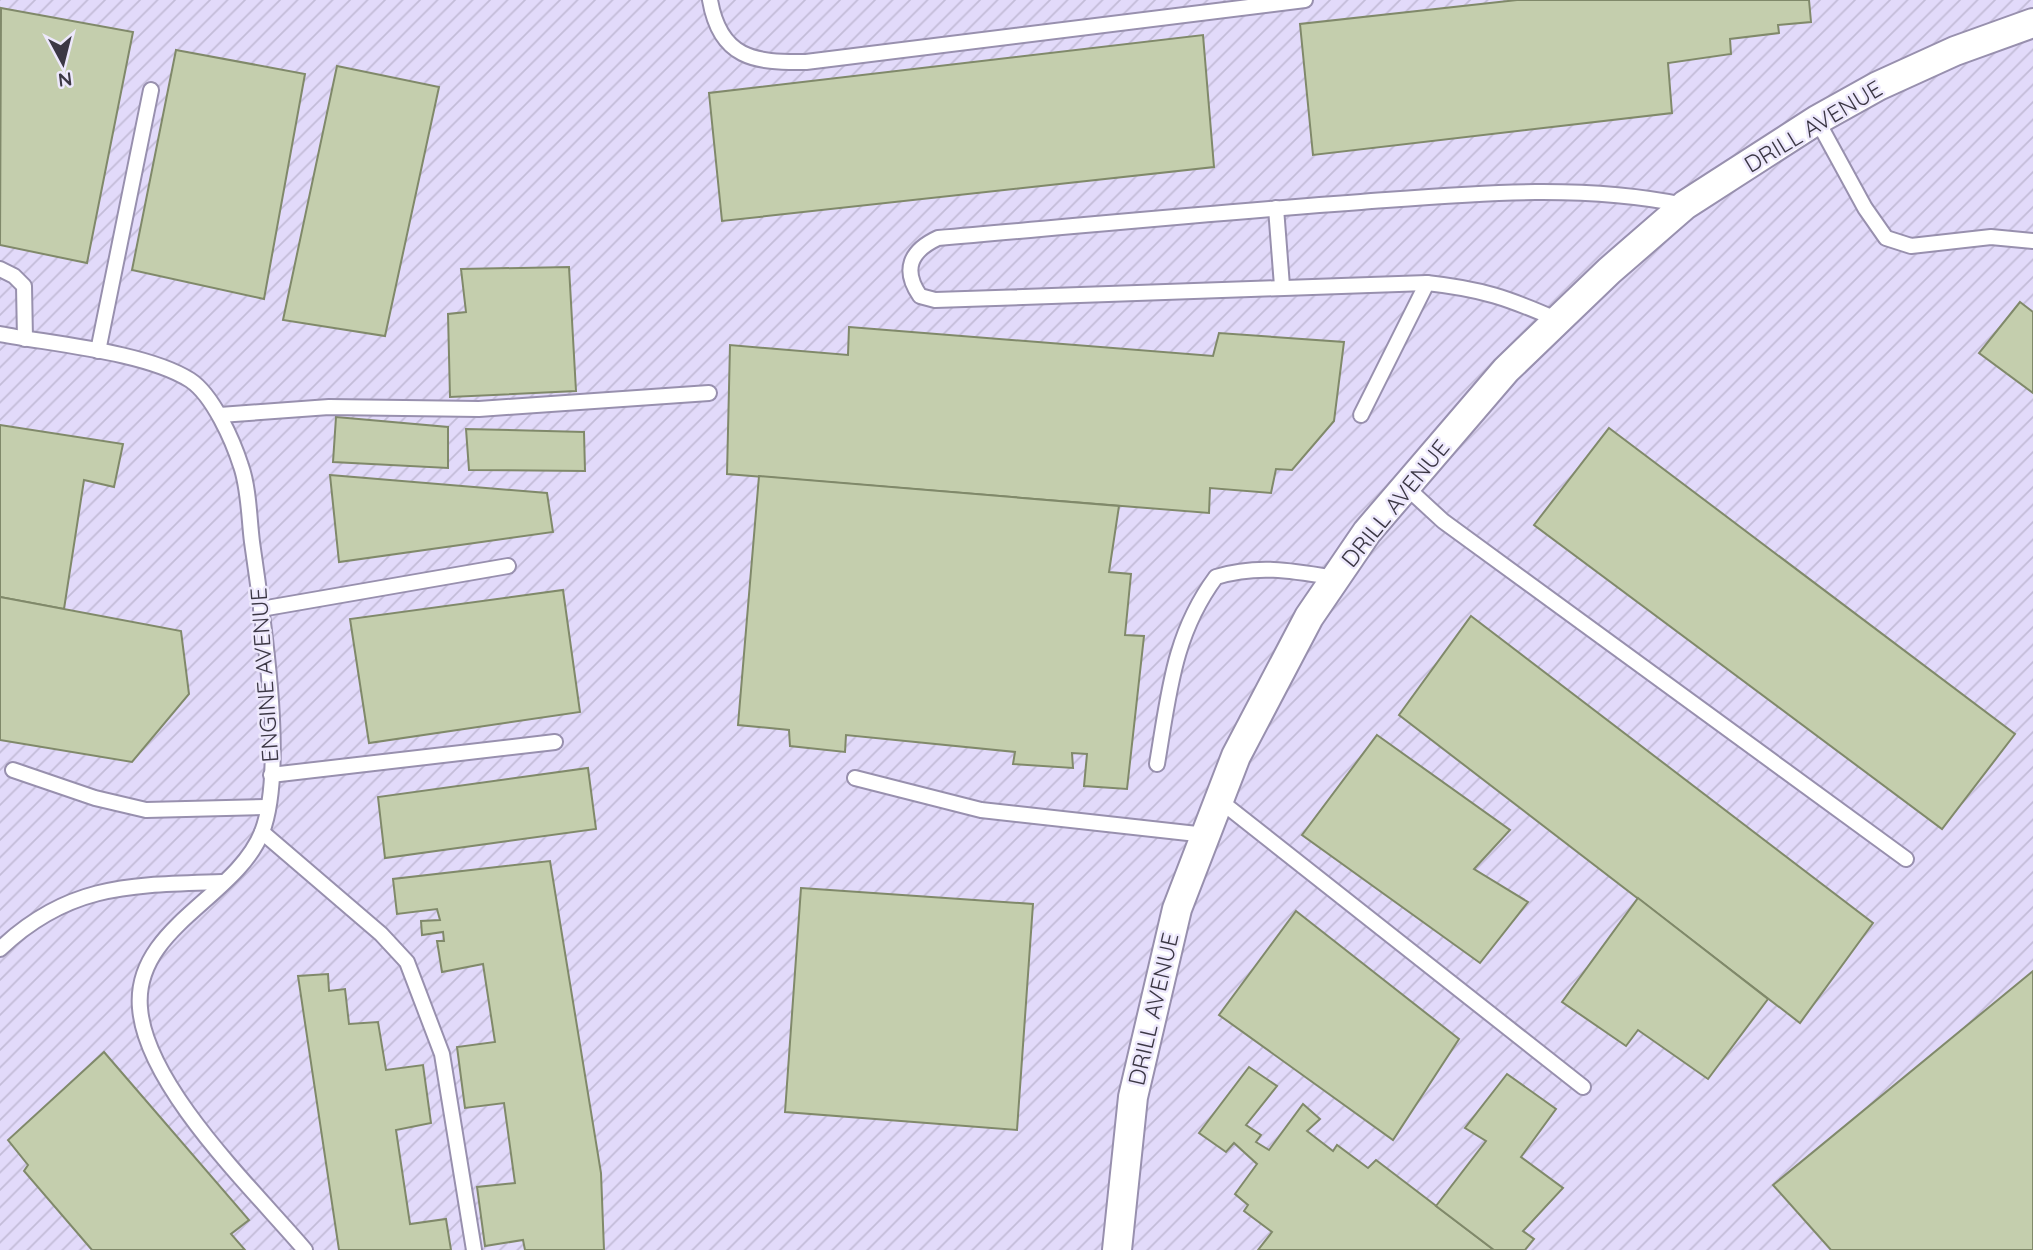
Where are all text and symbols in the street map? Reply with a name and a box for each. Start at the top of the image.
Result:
north arrow [28,28,98,98]
text: N [57,67,73,93]
street label: DRILL AVENUE [1739,73,1887,179]
street label: DRILL AVENUE [1335,433,1455,573]
street label: ENGINE AVENUE [243,587,285,763]
street label: DRILL AVENUE [1121,930,1185,1088]

